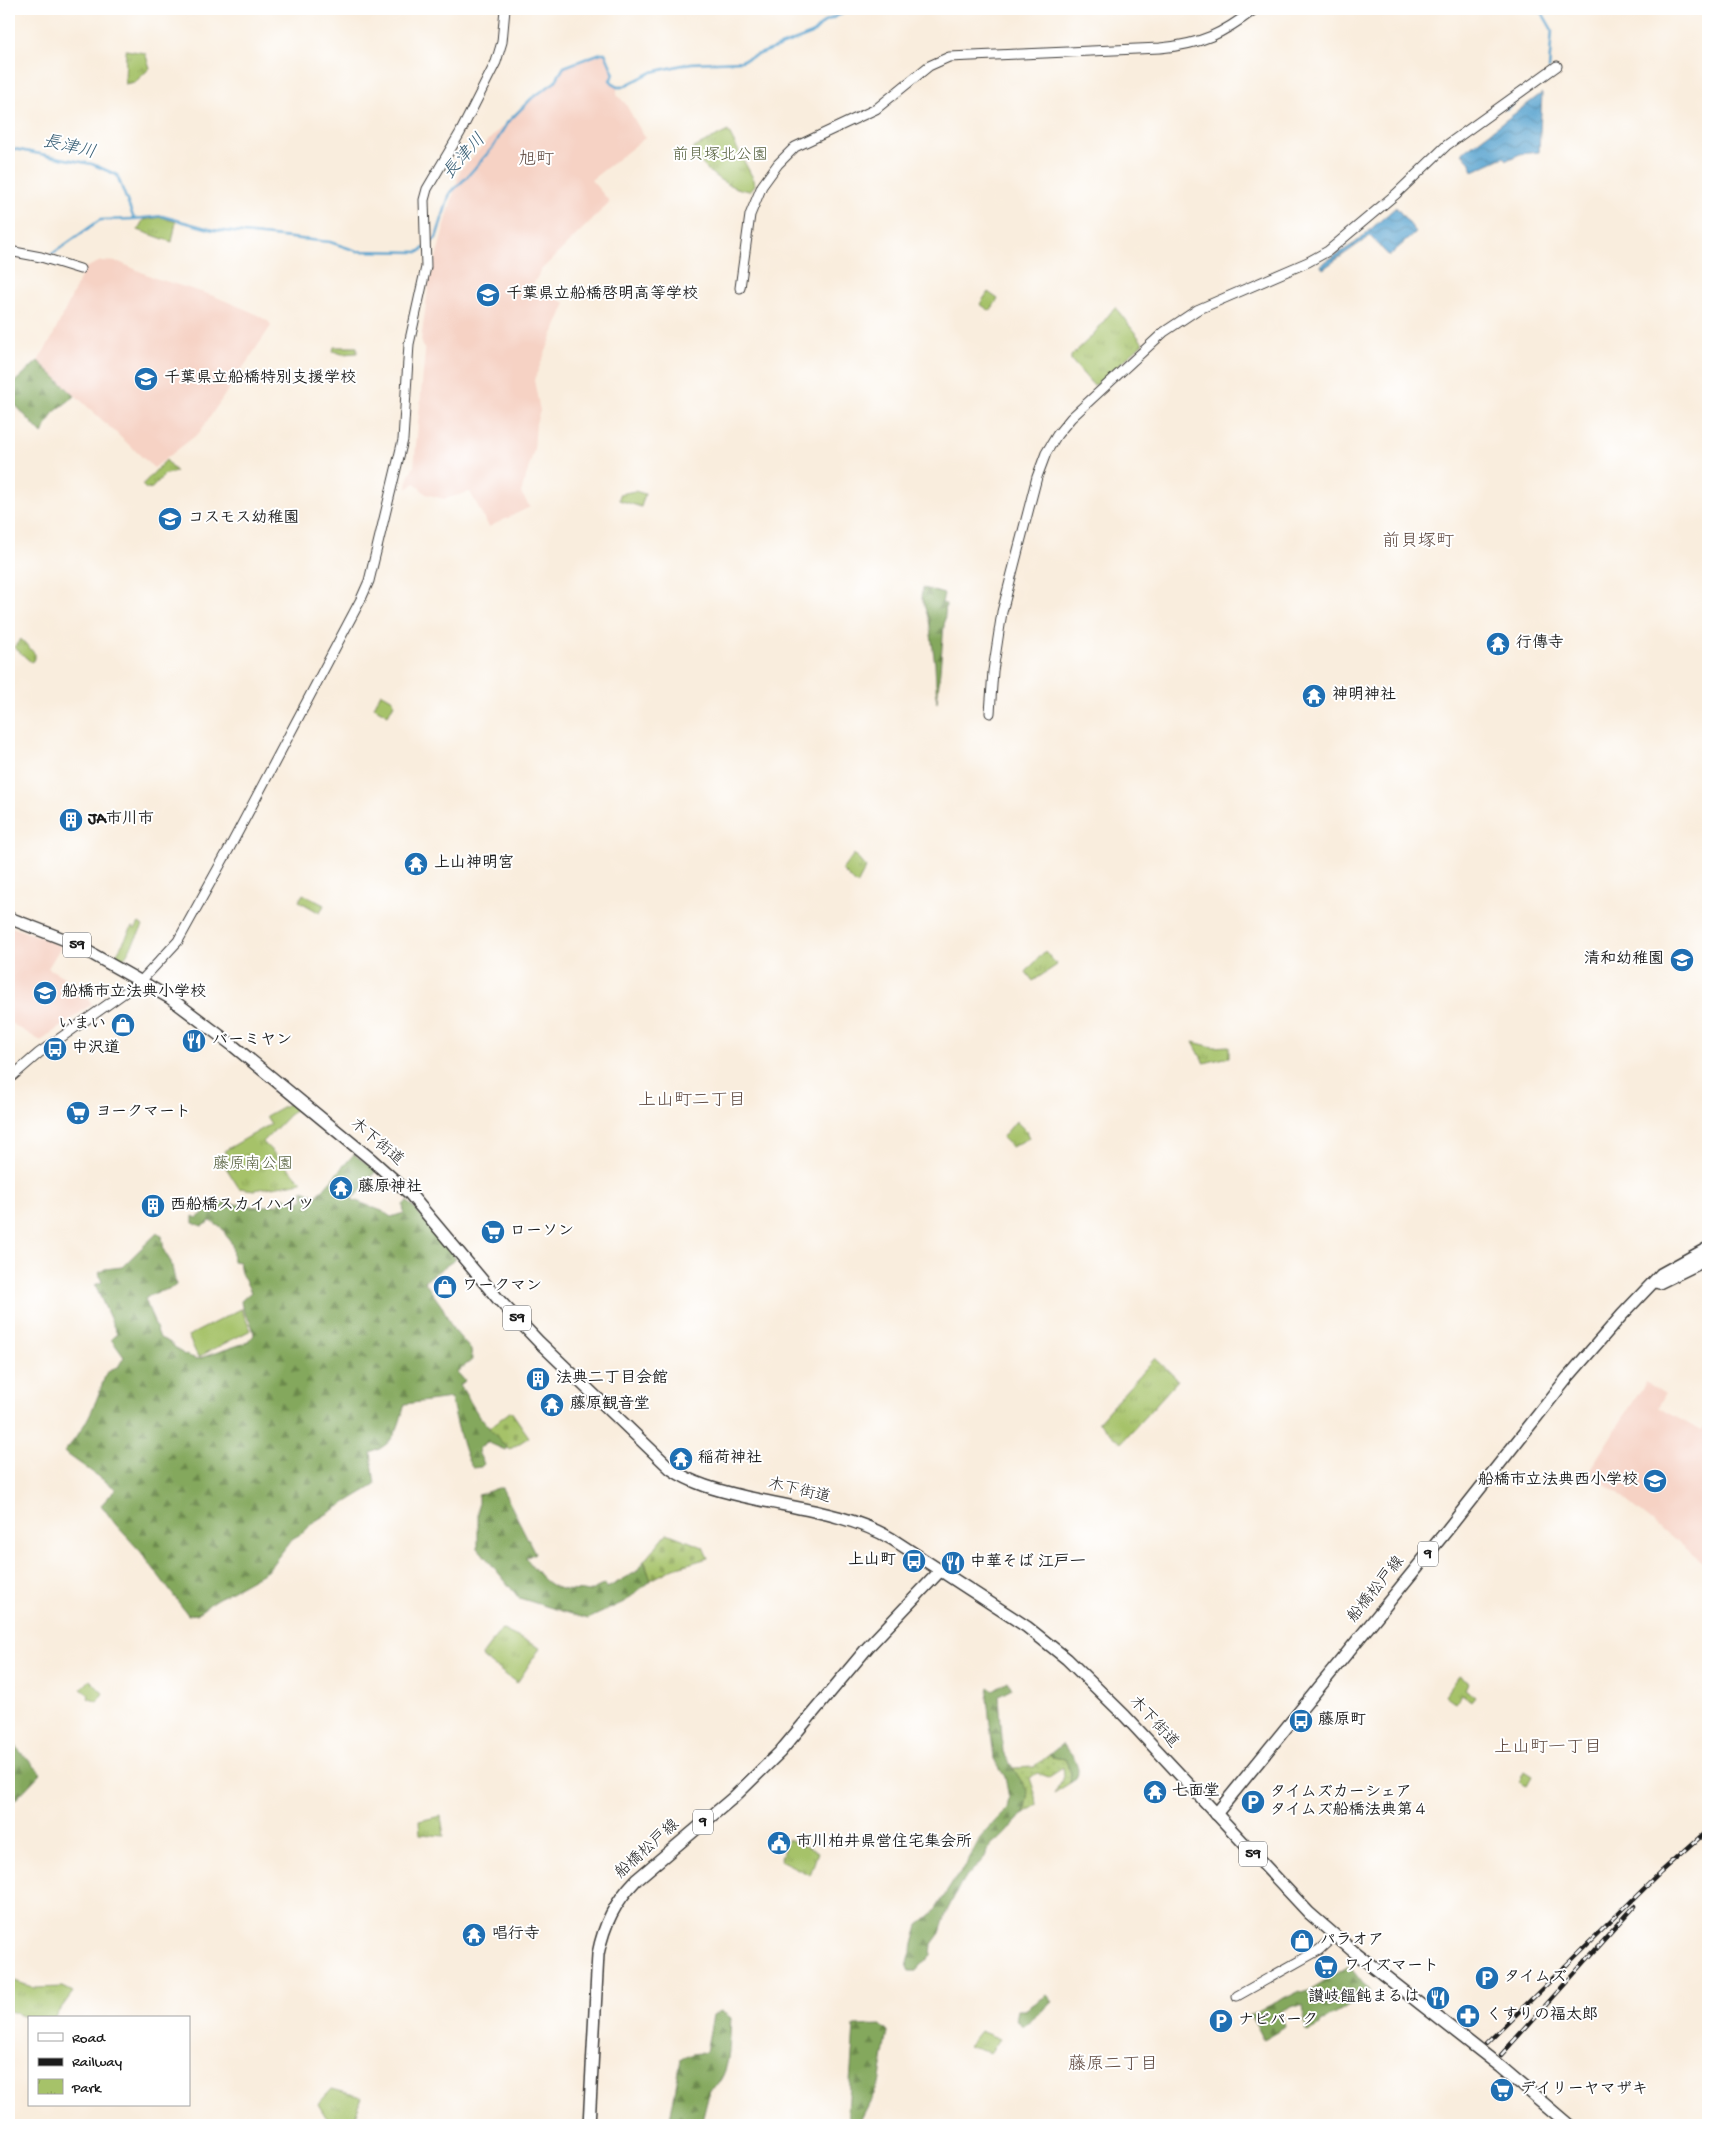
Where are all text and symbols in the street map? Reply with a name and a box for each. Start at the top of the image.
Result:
water label: 長津川 [438,129,491,184]
water label: 長津川 [40,131,98,164]
park label: 前貝塚北公園 [672,146,768,166]
district label: 旭町 [518,149,554,171]
school or university icon: 千葉県立船橋啓明高等学校 [475,282,501,308]
place label: 千葉県立船橋啓明高等学校 [506,284,698,305]
school or university icon: 千葉県立船橋特別支援学校 [133,366,159,392]
place label: 千葉県立船橋特別支援学校 [164,368,356,389]
school or university icon: コスモス幼稚園 [157,506,183,532]
place label: コスモス幼稚園 [188,508,299,529]
district label: 前貝塚町 [1382,531,1454,553]
temple icon: 行傳寺 [1485,631,1511,657]
place label: 行傳寺 [1516,633,1564,654]
temple icon: 神明神社 [1301,683,1327,709]
place label: 神明神社 [1332,686,1396,706]
building icon: JA市川市 [58,807,84,833]
place label: JA市川市 [87,810,154,830]
temple icon: 上山神明宮 [403,851,429,877]
place label: 上山神明宮 [434,853,514,874]
road number: 59 [63,932,91,958]
school or university icon: 清和幼稚園 [1669,947,1695,973]
place label: 清和幼稚園 [1584,949,1664,970]
school or university icon: 船橋市立法典小学校 [32,980,58,1006]
place label: 船橋市立法典小学校 [62,983,206,1003]
shop icon: いまい [110,1012,136,1038]
place label: いまい [58,1015,106,1035]
restaurant icon: バーミヤン [181,1028,207,1054]
place label: バーミヤン [212,1032,292,1051]
bus stop icon: 中沢道 [42,1036,68,1062]
place label: 中沢道 [72,1038,120,1059]
district label: 上山町二丁目 [638,1091,746,1112]
supermarket icon: ヨークマート [65,1100,91,1126]
place label: ヨークマート [96,1104,191,1123]
street label: 木下街道 [345,1114,407,1171]
park label: 藤原南公園 [213,1154,293,1175]
temple icon: 藤原神社 [328,1175,354,1201]
place label: 藤原神社 [358,1177,422,1198]
building icon: 西船橋スカイハイツ [140,1193,166,1219]
place label: 西船橋スカイハイツ [170,1196,314,1216]
supermarket icon: ローソン [480,1219,506,1245]
place label: ローソン [510,1223,574,1242]
shop icon: ワークマン [432,1274,458,1300]
place label: ワークマン [462,1278,542,1297]
road number: 59 [503,1306,531,1330]
building icon: 法典二丁目会館 [525,1366,551,1392]
place label: 法典二丁目会館 [556,1368,668,1389]
temple icon: 藤原観音堂 [539,1392,565,1418]
place label: 藤原観音堂 [570,1394,650,1415]
temple icon: 稲荷神社 [668,1446,694,1472]
place label: 稲荷神社 [698,1448,762,1469]
school or university icon: 船橋市立法典西小学校 [1642,1468,1668,1494]
place label: 船橋市立法典西小学校 [1478,1471,1638,1491]
street label: 木下街道 [766,1475,833,1508]
road number: 9 [1418,1542,1438,1566]
bus stop icon: 上山町 [901,1548,927,1574]
restaurant icon: 中華そば 江戸一 [940,1550,966,1576]
place label: 上山町 [848,1551,896,1571]
place label: 中華そば 江戸一 [970,1552,1086,1573]
street label: 船橋松戸線 [1343,1552,1410,1627]
street label: 木下街道 [1124,1692,1183,1753]
bus stop icon: 藤原町 [1288,1708,1314,1734]
place label: 藤原町 [1318,1710,1366,1731]
district label: 上山町一丁目 [1494,1738,1602,1759]
temple icon: 七面堂 [1142,1779,1168,1805]
place label: 七面堂 [1172,1782,1220,1802]
place label: タイムズカーシェア タイムズ船橋法典第４ [1270,1783,1429,1821]
parking icon: タイムズカーシェア タイムズ船橋法典第４ [1240,1789,1266,1815]
road number: 9 [693,1810,713,1834]
street label: 船橋松戸線 [611,1815,684,1884]
public building icon: 市川柏井県営住宅集会所 [766,1830,792,1856]
place label: 市川柏井県営住宅集会所 [796,1832,972,1853]
road number: 59 [1239,1842,1267,1866]
temple icon: 唱行寺 [461,1922,487,1948]
place label: 唱行寺 [492,1924,540,1945]
shop icon: パラオア [1289,1928,1315,1954]
place label: パラオア [1320,1932,1384,1951]
supermarket icon: ワイズマート [1313,1954,1339,1980]
place label: ワイズマート [1344,1958,1439,1977]
parking icon: タイムズ [1474,1965,1500,1991]
place label: タイムズ [1504,1969,1567,1988]
restaurant icon: 讃岐饂飩まるは [1425,1985,1451,2011]
place label: 讃岐饂飩まるは [1308,1988,1420,2008]
pharmacy icon: くすりの福太郎 [1455,2003,1481,2029]
place label: くすりの福太郎 [1486,2006,1598,2026]
parking icon: ナビパーク [1208,2008,1234,2034]
place label: ナビパーク [1238,2012,1318,2031]
legend [28,2016,190,2106]
text: Road [72,2030,106,2048]
text: Railway [72,2054,123,2072]
district label: 藤原二丁目 [1068,2054,1158,2076]
supermarket icon: デイリーヤマザキ [1489,2077,1515,2103]
text: Park [71,2080,102,2098]
place label: デイリーヤマザキ [1520,2080,1648,2100]

